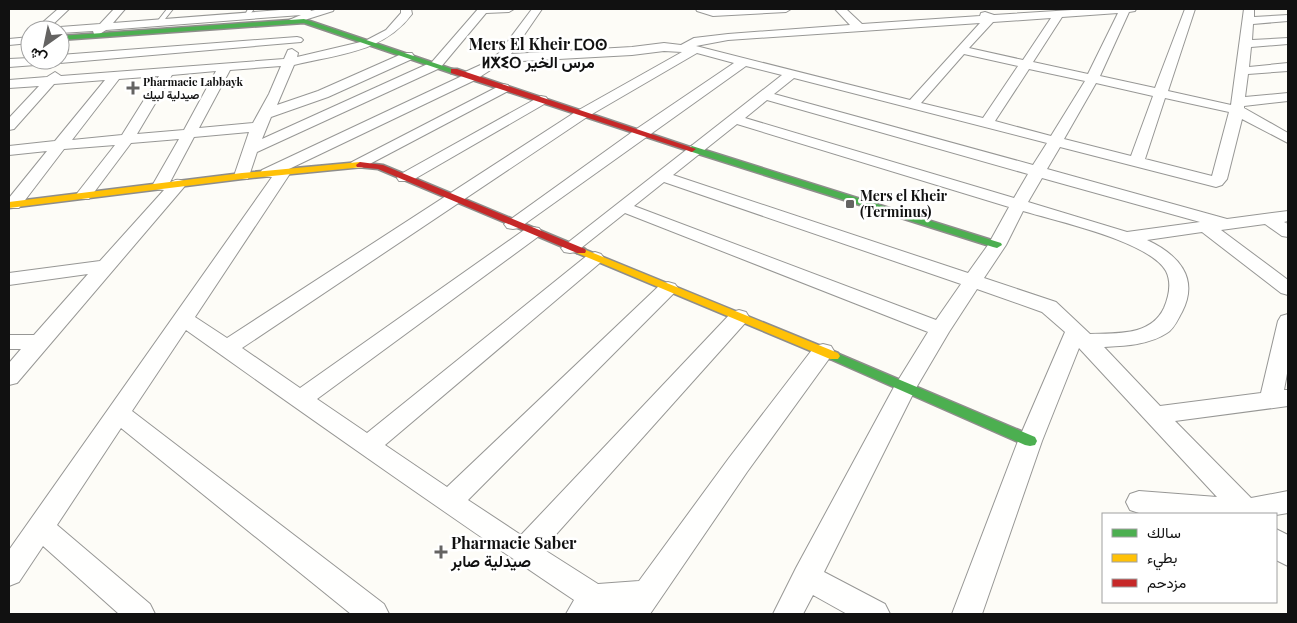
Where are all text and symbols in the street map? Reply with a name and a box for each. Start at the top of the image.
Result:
north arrow [20,20,70,70]
district label: Mers El Kheir ⵎⵔⵙ ⵍⵅⵉⵔ مرس الخير [469,33,607,73]
text: ش [25,44,50,69]
place label: Pharmacie Labbayk صيدلية لبيك [143,74,243,102]
marker: Pharmacie Labbayk صيدلية لبيك [127,82,139,94]
place label: Mers el Kheir (Terminus) [860,186,948,221]
marker: Mers el Kheir (Terminus) [844,198,856,210]
legend [1102,513,1277,603]
text: سالك [1147,522,1181,542]
place label: Pharmacie Saber صيدلية صابر [450,532,577,572]
marker: Pharmacie Saber صيدلية صابر [435,546,447,558]
text: بطيء [1147,547,1177,571]
text: مزدحم [1147,572,1186,593]

